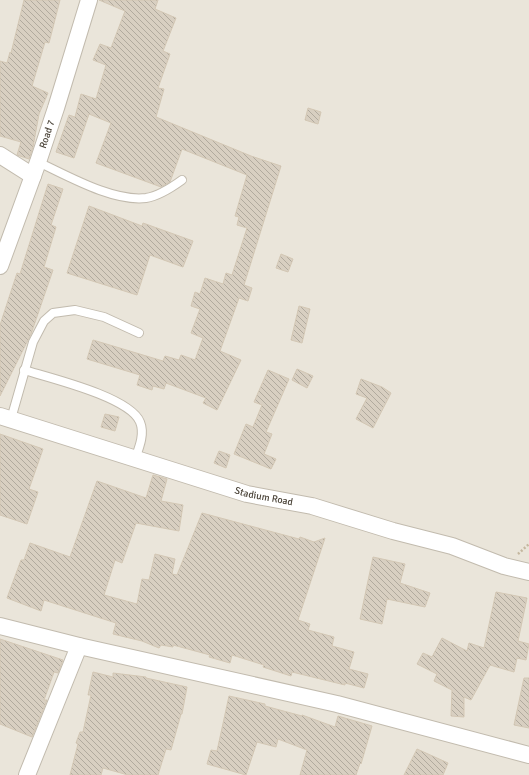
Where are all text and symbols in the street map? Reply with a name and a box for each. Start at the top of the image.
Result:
street label: Road 7 [37,119,58,150]
street label: Stadium Road [233,484,294,508]

